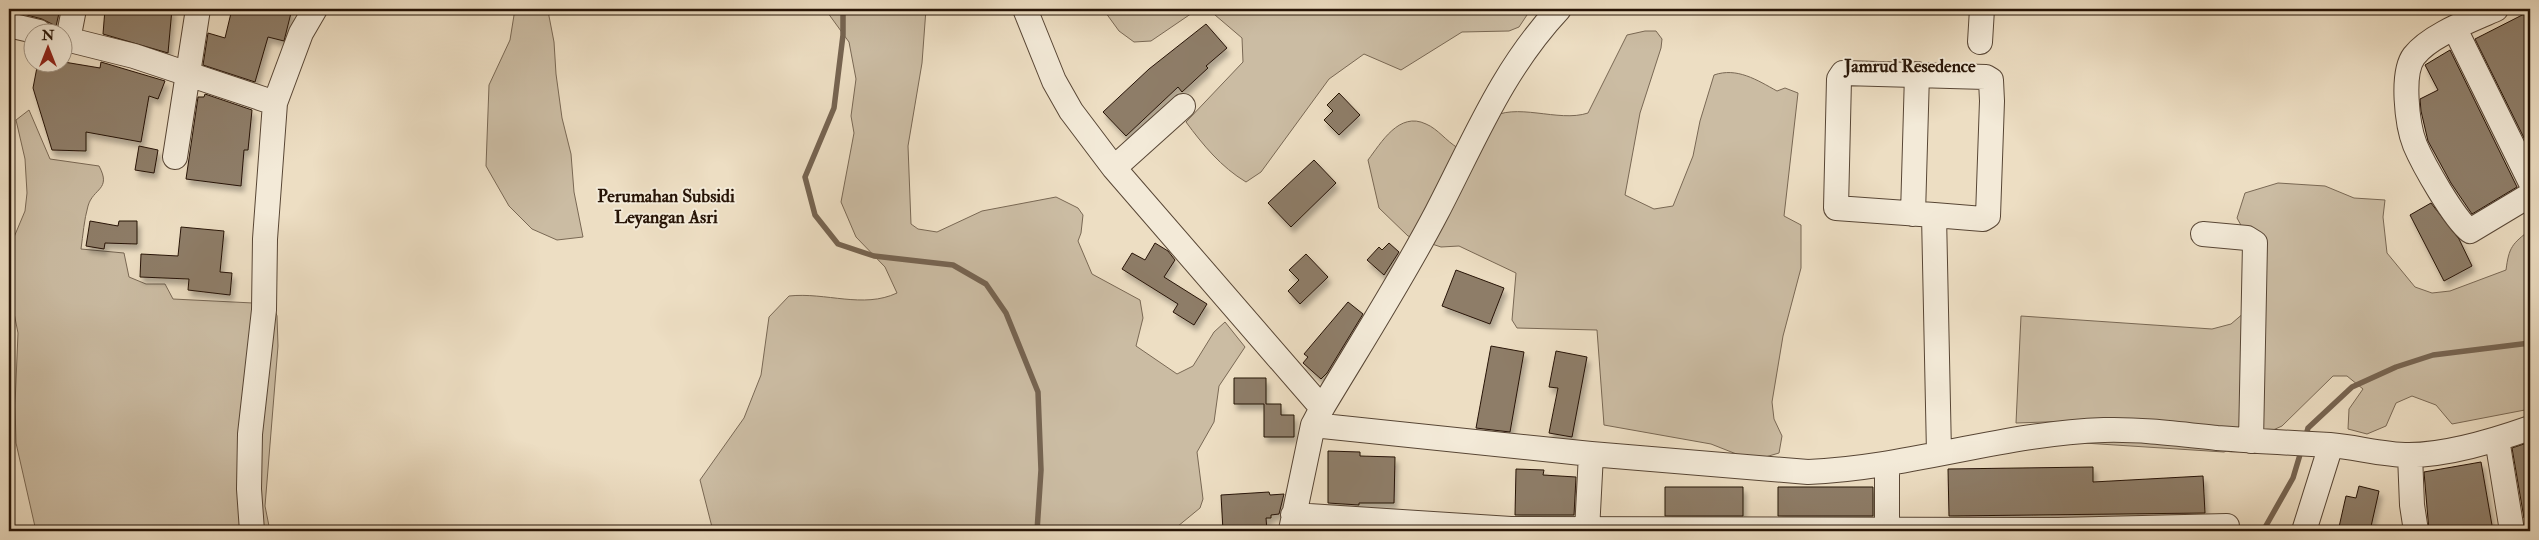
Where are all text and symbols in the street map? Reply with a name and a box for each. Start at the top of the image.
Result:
north arrow [22,22,72,72]
text: N [41,27,55,44]
district label: Jamrud Resedence [1843,55,1976,78]
district label: Perumahan Subsidi Leyangan Asri [597,185,735,229]

